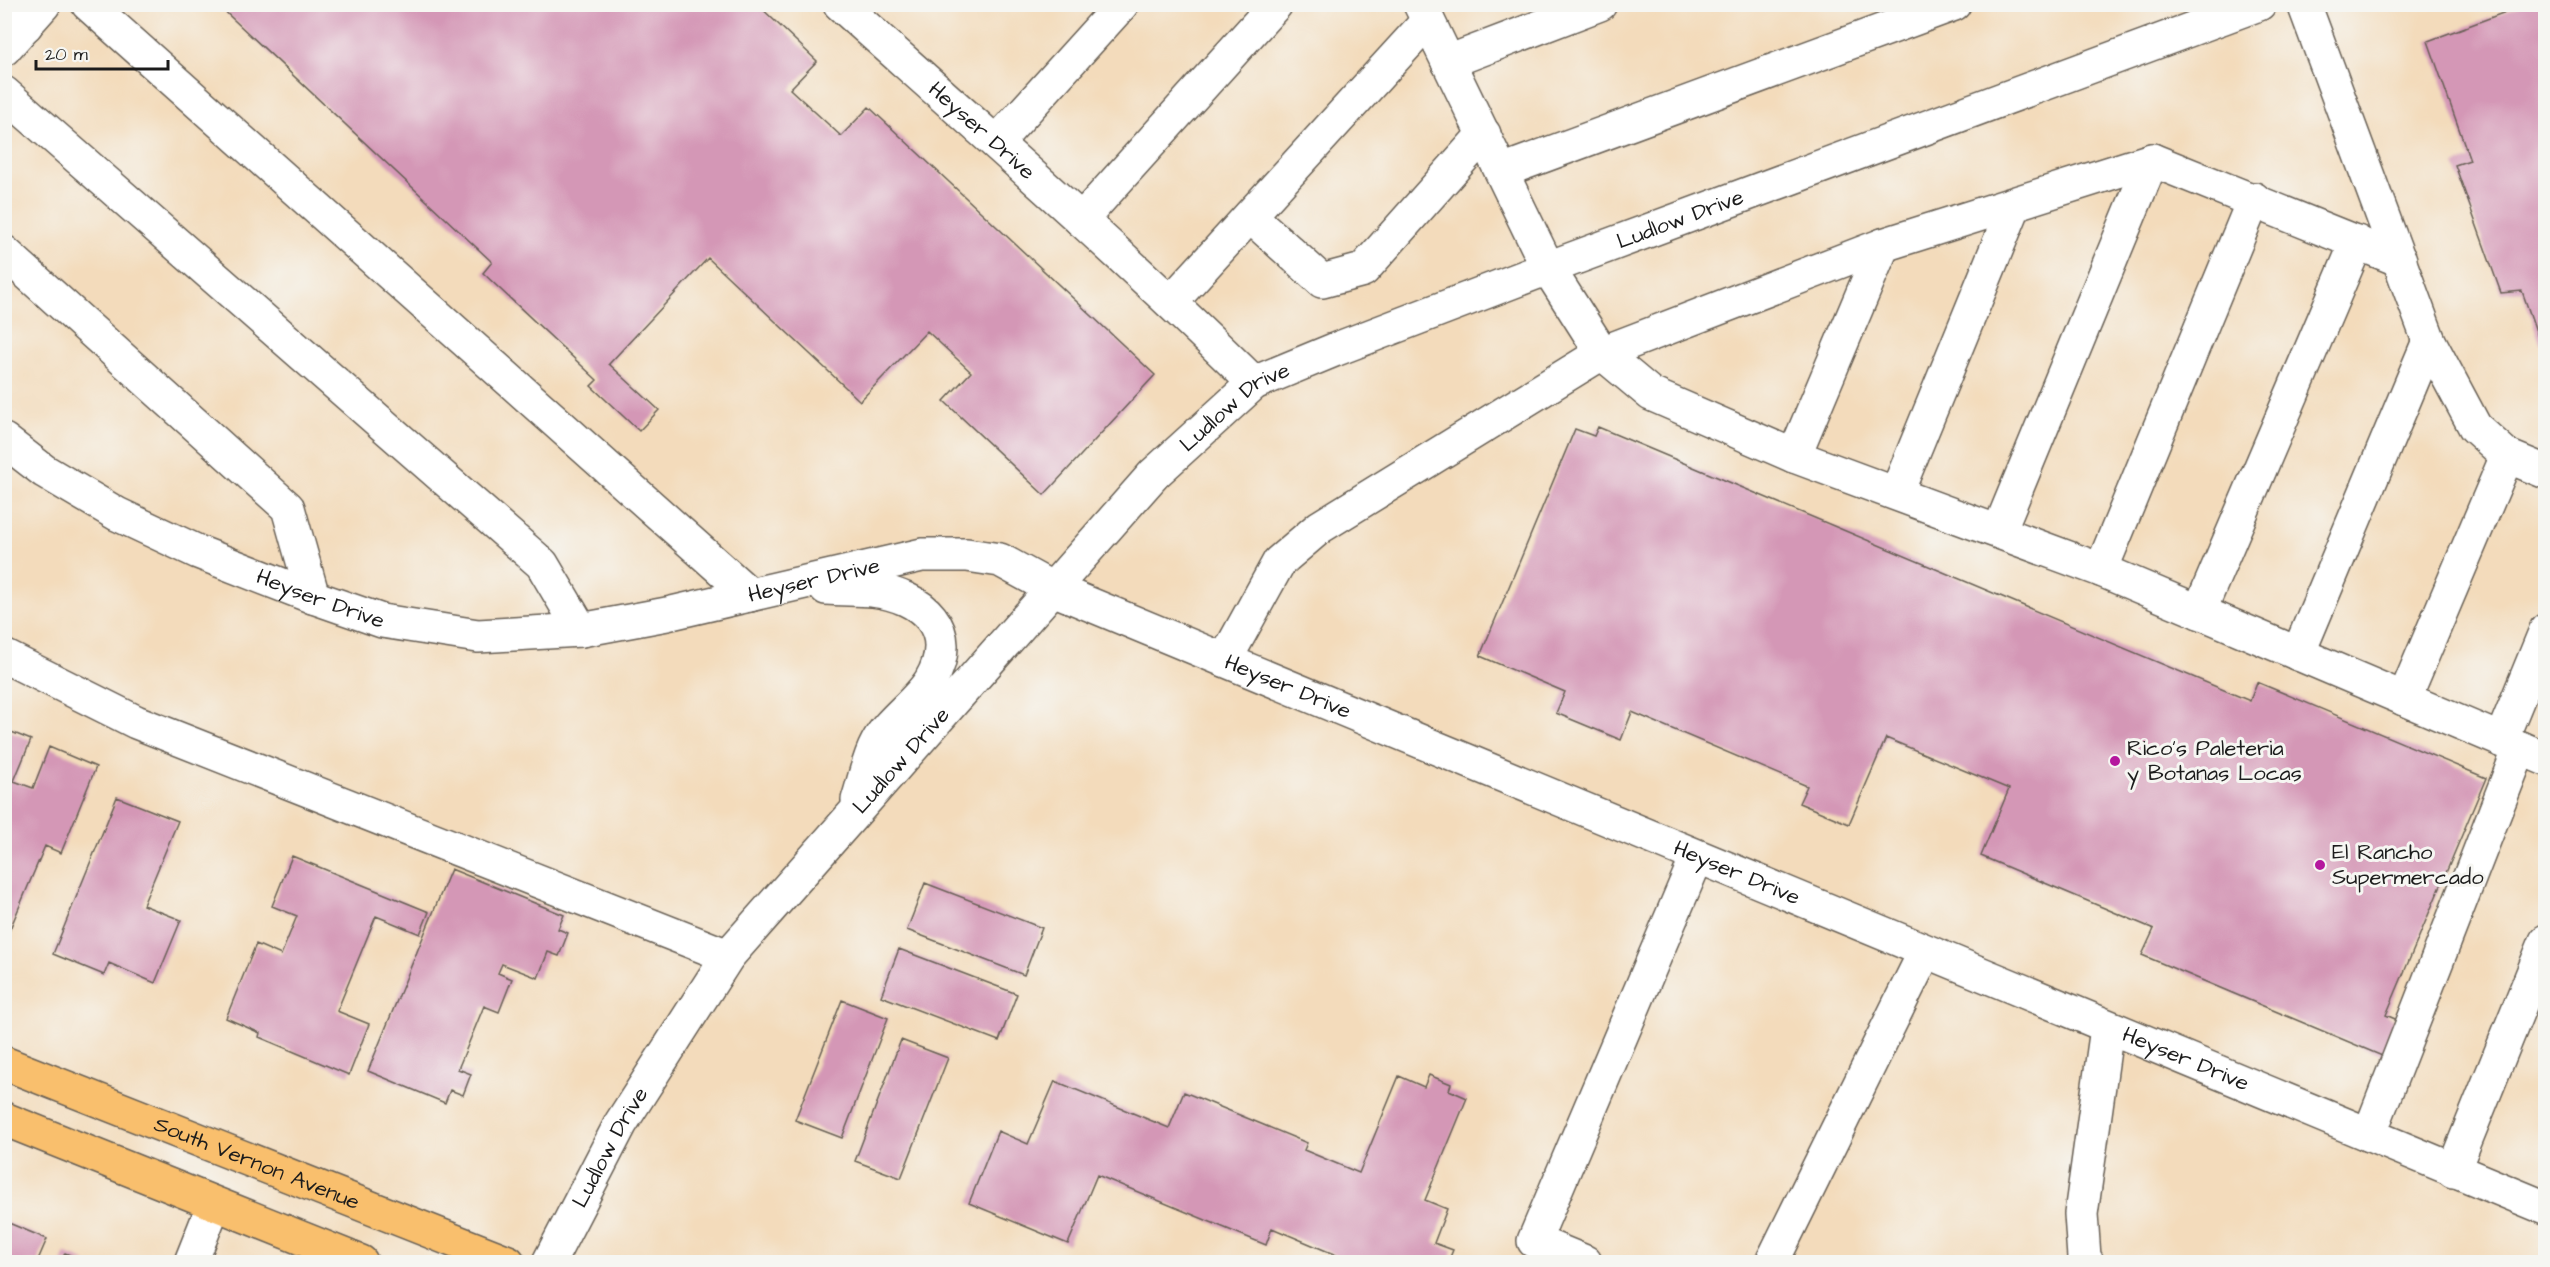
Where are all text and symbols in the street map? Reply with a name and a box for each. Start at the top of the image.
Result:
scale bar [36,33,168,71]
text: 20 m [45,42,88,67]
street label: Heyser Drive [922,74,1042,187]
street label: Ludlow Drive [1612,181,1748,257]
street label: Ludlow Drive [1173,354,1294,459]
street label: Heyser Drive [745,550,883,610]
street label: Heyser Drive [252,561,389,636]
street label: Heyser Drive [1220,646,1356,726]
street label: Ludlow Drive [845,700,957,821]
place label: Rico's Paleteria y Botanas Locas [2127,733,2302,790]
marker: Rico's Paleteria y Botanas Locas [2108,754,2122,768]
street label: Heyser Drive [1669,832,1805,913]
place label: El Rancho Supermercado [2332,837,2484,893]
marker: El Rancho Supermercado [2313,858,2327,872]
street label: Heyser Drive [2118,1019,2254,1099]
street label: Ludlow Drive [564,1081,656,1213]
street label: South Vernon Avenue [150,1108,365,1218]

